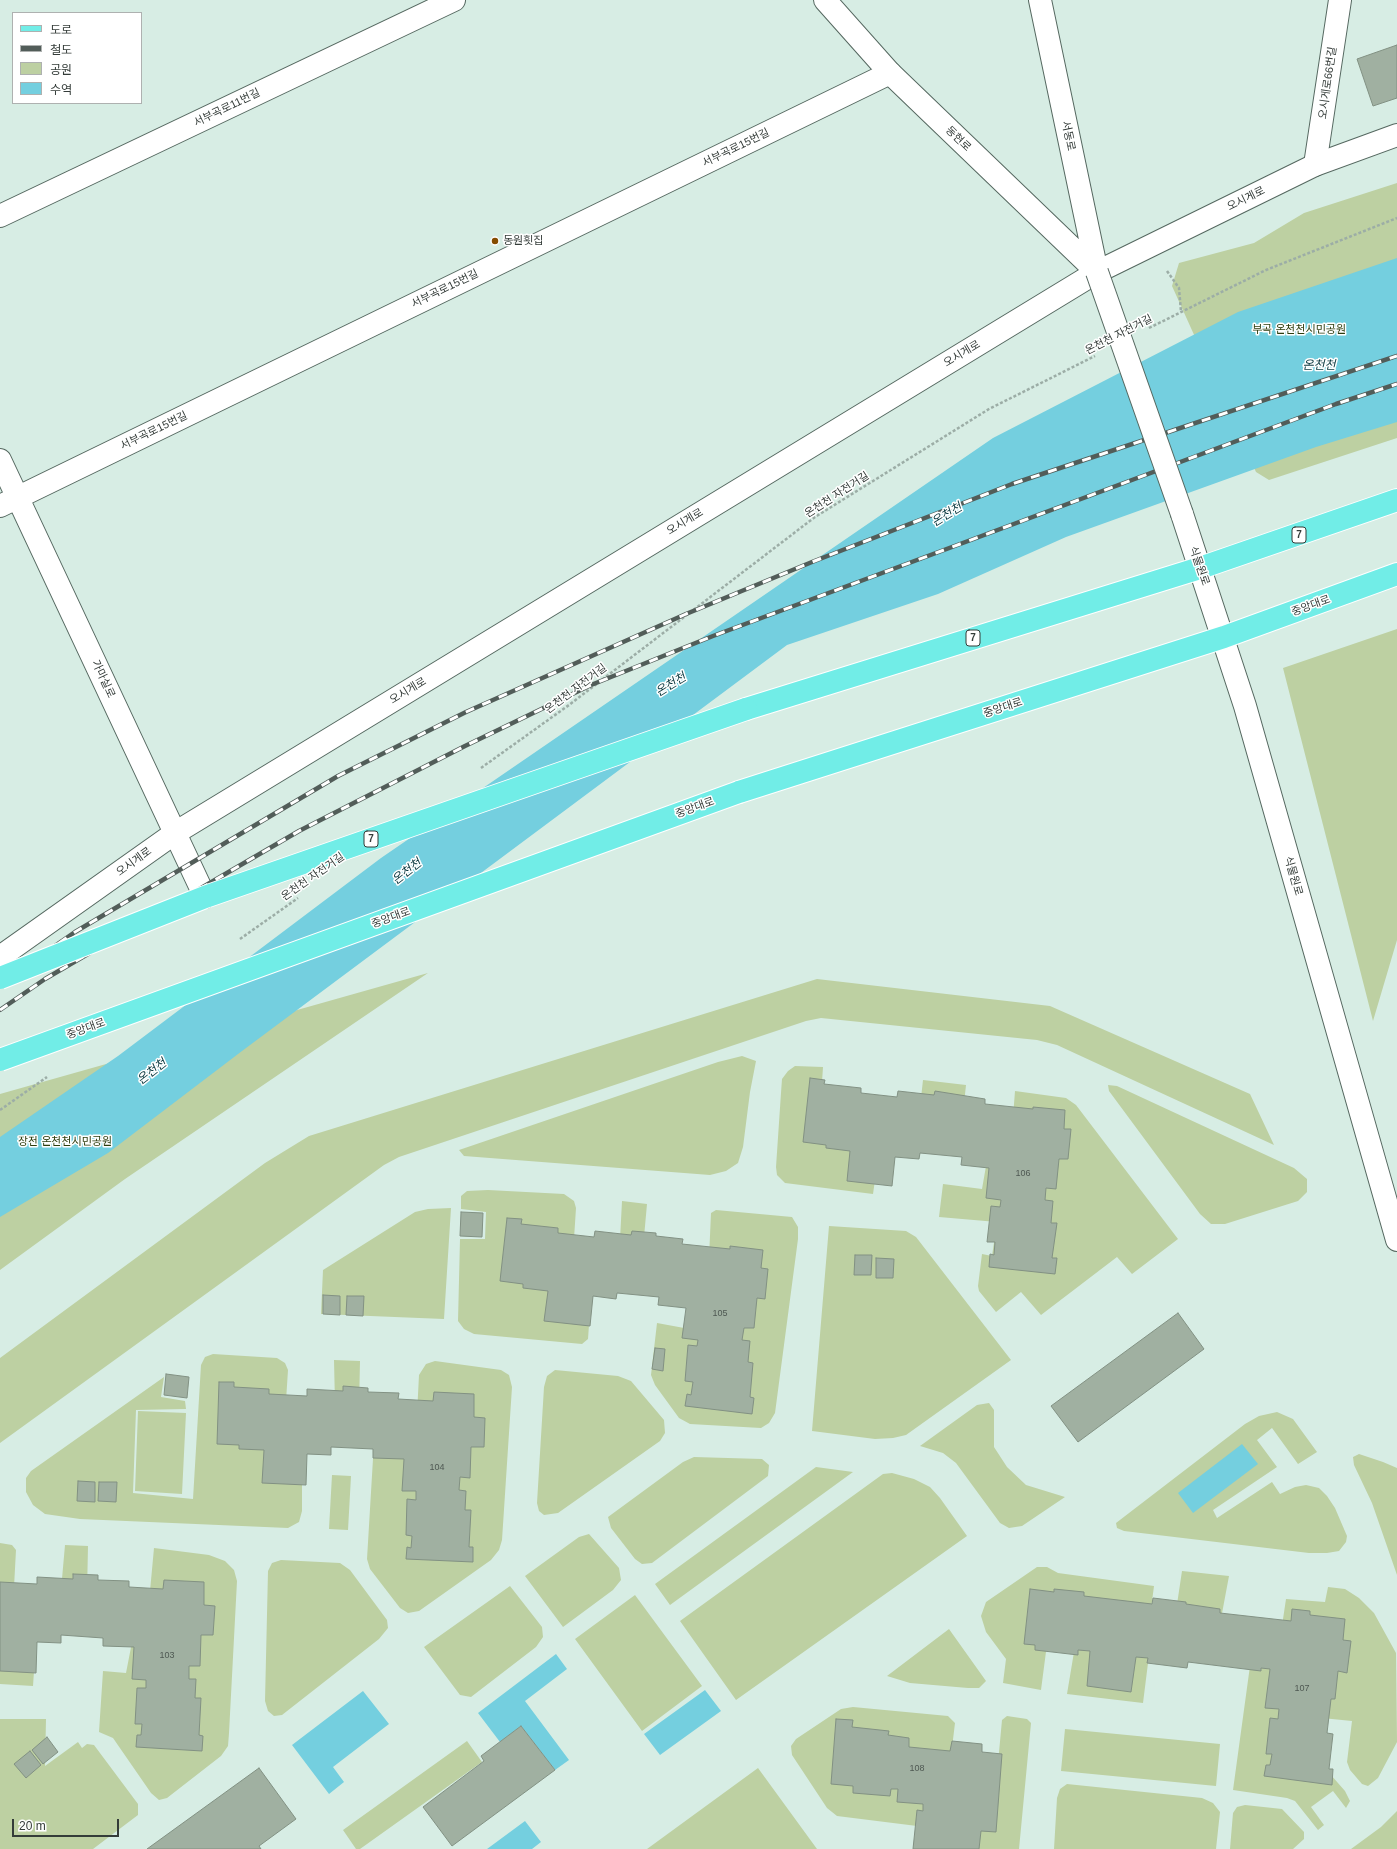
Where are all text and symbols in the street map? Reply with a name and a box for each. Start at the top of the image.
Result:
legend [12,12,142,104]
text: 도로 [50,23,72,37]
text: 철도 [50,43,72,57]
street label: 오시게로66번길 [1316,46,1340,120]
text: 공원 [50,63,72,77]
text: 수역 [50,83,72,97]
street label: 서부곡로11번길 [192,86,262,130]
street label: 서동로 [1058,120,1078,152]
street label: 동현로 [942,124,974,154]
street label: 서부곡로15번길 [700,126,772,170]
street label: 오시게로 [1225,184,1267,214]
place label: 동원횟집 [503,234,543,248]
marker: 동원횟집 [490,236,500,246]
street label: 서부곡로15번길 [409,267,481,311]
street label: 온천천 자전거길 [1083,312,1155,358]
park label: 부곡 온천천시민공원 [1252,323,1346,337]
street label: 오시게로 [941,338,983,370]
water label: 온천천 [1302,359,1336,373]
street label: 서부곡로15번길 [118,409,190,453]
street label: 온천천 자전거길 [802,469,872,521]
water label: 온천천 [929,500,965,530]
street label: 오시게로 [664,506,706,538]
road number: 7 [1292,527,1306,543]
street label: 식물원로 [1186,545,1212,587]
street label: 중앙대로 [1290,593,1332,619]
road number: 7 [966,630,980,646]
street label: 가마실로 [88,658,118,700]
street label: 온천천 자전거길 [543,661,609,717]
water label: 온천천 [653,670,689,700]
street label: 오시게로 [387,675,429,707]
street label: 중앙대로 [982,695,1024,721]
street label: 중앙대로 [674,795,716,821]
road number: 7 [364,831,378,847]
street label: 오시게로 [114,845,154,879]
street label: 온천천 자전거길 [279,850,347,904]
street label: 식물원로 [1281,855,1305,897]
water label: 온천천 [390,856,424,888]
street label: 중앙대로 [370,905,412,931]
street label: 중앙대로 [65,1016,107,1042]
water label: 온천천 [135,1056,169,1088]
park label: 장전 온천천시민공원 [18,1135,112,1149]
house number: 106 [1015,1169,1031,1179]
house number: 105 [712,1309,728,1319]
house number: 104 [429,1463,445,1473]
house number: 103 [159,1651,175,1661]
house number: 107 [1294,1684,1310,1694]
house number: 108 [909,1764,925,1774]
scale bar [14,1811,121,1837]
text: 20 m [19,1819,46,1833]

